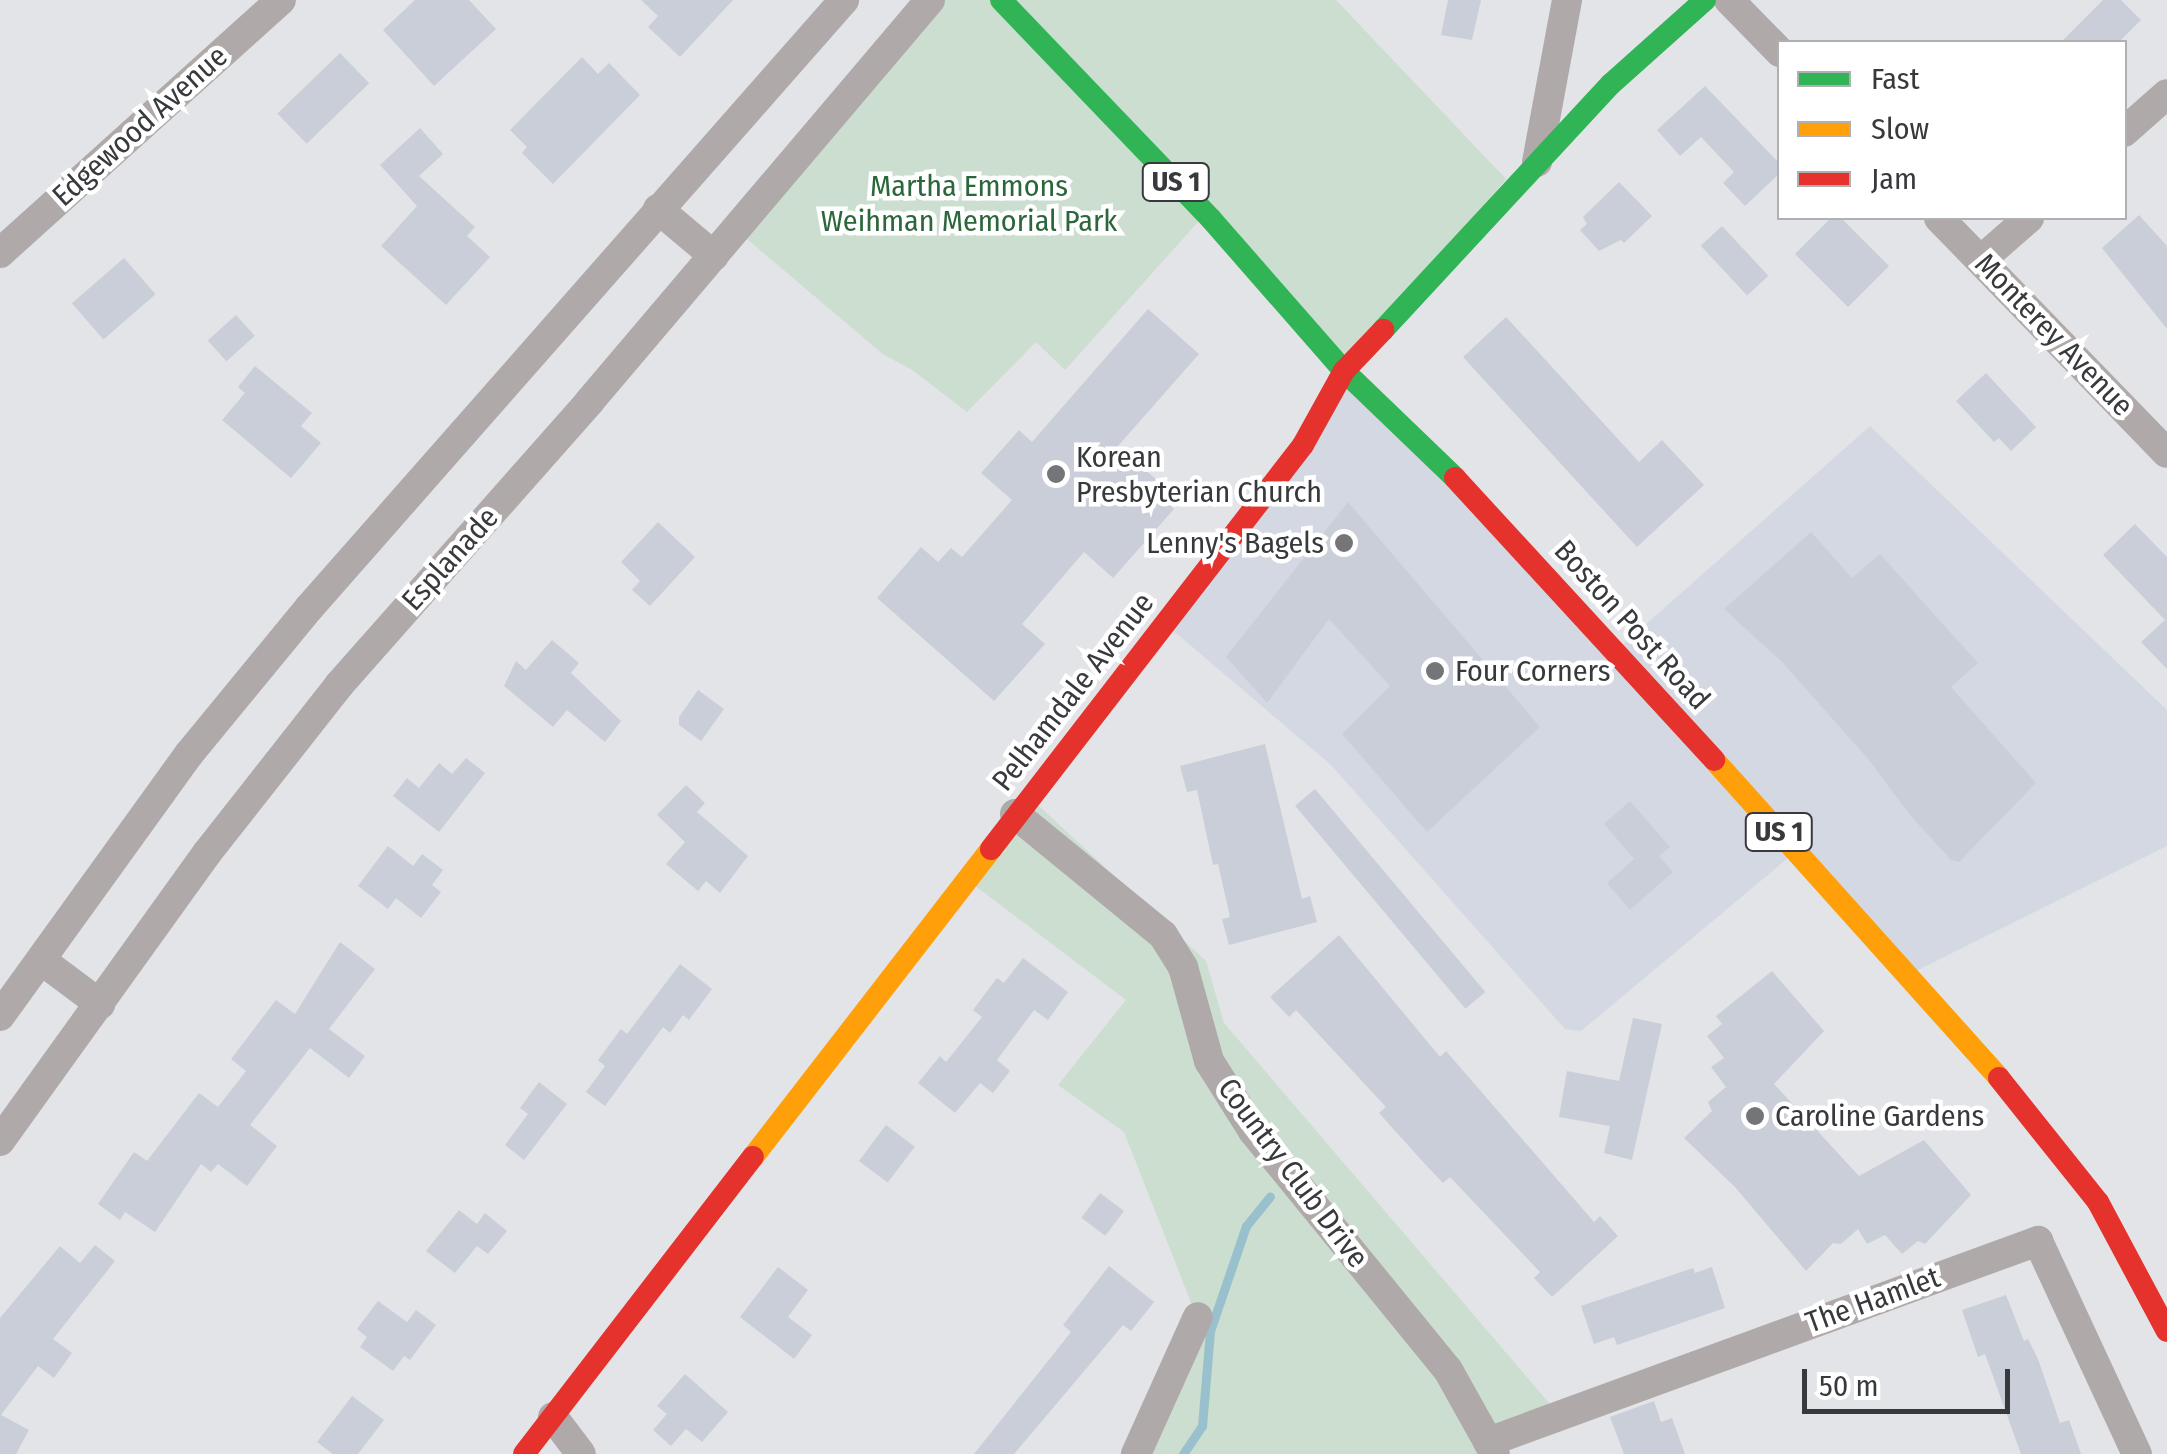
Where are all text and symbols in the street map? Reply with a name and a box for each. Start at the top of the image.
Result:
street label: Edgewood Avenue [45,38,235,214]
legend [1777,40,2127,220]
text: Fast [1871,61,1919,97]
text: Slow [1871,111,1929,147]
road number: US 1 [1141,159,1211,205]
text: Jam [1871,161,1917,197]
park label: Martha Emmons Weihman Memorial Park [821,168,1117,238]
street label: Monterey Avenue [1967,246,2141,424]
place label: Korean Presbyterian Church [1076,439,1322,510]
marker: Korean Presbyterian Church [1045,463,1067,485]
street label: Esplanade [394,500,506,618]
place label: Lenny's Bagels [1146,525,1324,561]
marker: Lenny's Bagels [1333,532,1355,554]
street label: Boston Post Road [1547,533,1717,717]
street label: Pelhamdale Avenue [985,586,1161,798]
place label: Four Corners [1455,653,1610,689]
marker: Four Corners [1424,660,1446,682]
road number: US 1 [1744,809,1814,855]
street label: Country Club Drive [1210,1071,1376,1275]
place label: Caroline Gardens [1775,1098,1984,1134]
marker: Caroline Gardens [1744,1105,1766,1127]
street label: The Hamlet [1801,1259,1945,1341]
scale bar [1807,1349,2014,1411]
text: 50 m [1819,1368,1879,1404]

